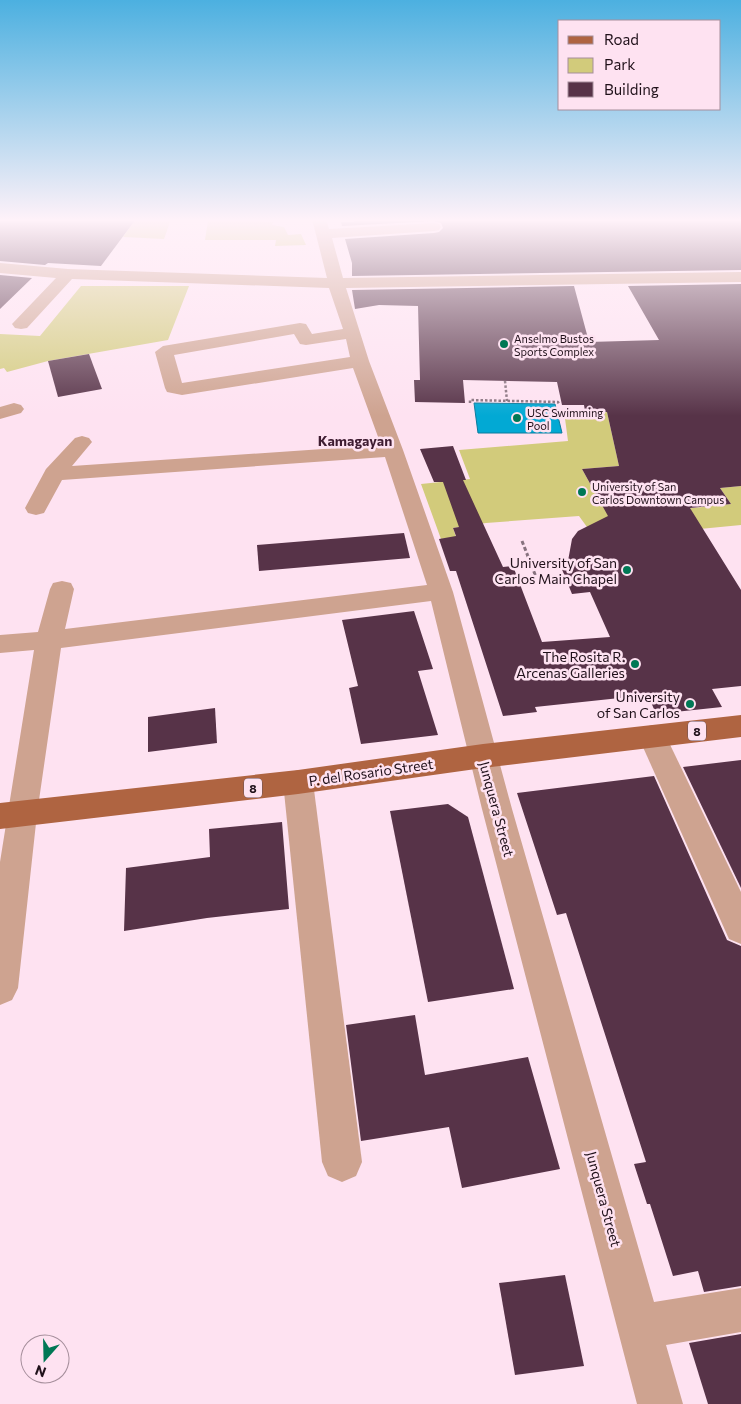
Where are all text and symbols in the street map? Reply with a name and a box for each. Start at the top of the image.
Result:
legend [558,20,721,110]
text: Road [604,30,639,48]
text: Park [604,55,635,73]
text: Building [604,80,659,98]
place label: Anselmo Bustos Sports Complex [514,332,594,358]
marker: Anselmo Bustos Sports Complex [498,338,510,350]
place label: USC Swimming Pool [527,406,603,432]
marker: USC Swimming Pool [511,412,523,424]
district label: Kamagayan [318,432,392,449]
place label: University of San Carlos Downtown Campus [592,480,724,506]
marker: University of San Carlos Downtown Campus [576,486,588,498]
place label: University of San Carlos Main Chapel [495,554,617,587]
marker: University of San Carlos Main Chapel [621,564,633,576]
place label: The Rosita R. Arcenas Galleries [516,648,625,681]
marker: The Rosita R. Arcenas Galleries [629,658,641,670]
place label: University of San Carlos [597,688,680,721]
marker: University of San Carlos [684,698,696,710]
road number: 8 [688,721,706,740]
street label: P. del Rosario Street [308,755,435,789]
street label: Junquera Street [476,759,518,859]
road number: 8 [244,778,262,798]
street label: Junquera Street [583,1149,625,1249]
north arrow [20,1334,70,1384]
text: N [33,1362,48,1381]

